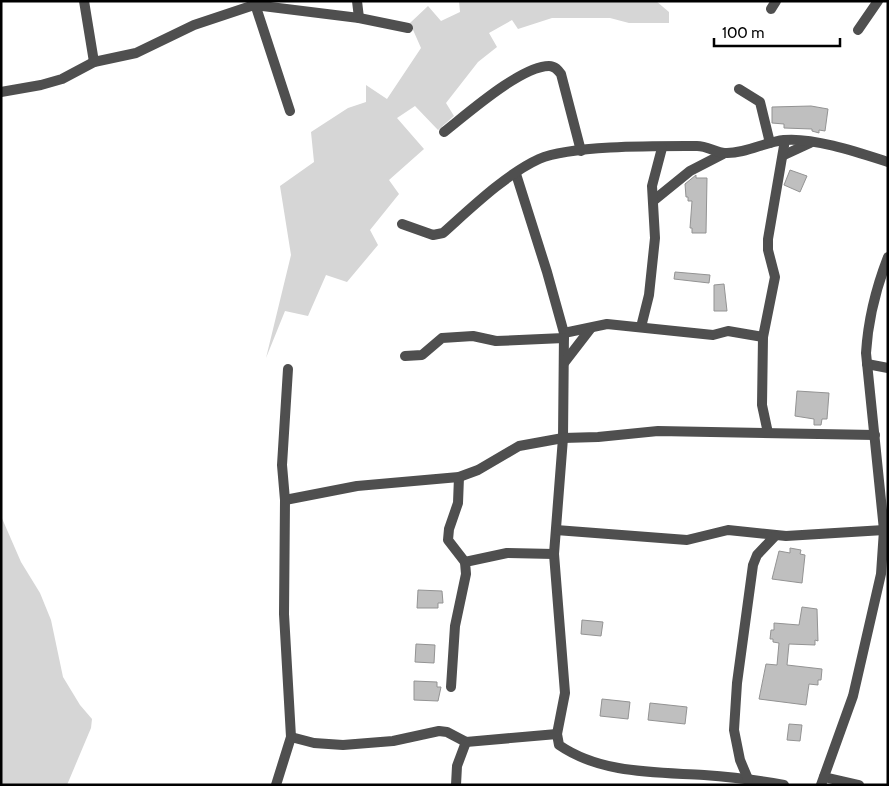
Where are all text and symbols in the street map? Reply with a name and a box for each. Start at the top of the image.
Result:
scale bar [714,15,840,47]
text: 100 m [722,24,764,42]

